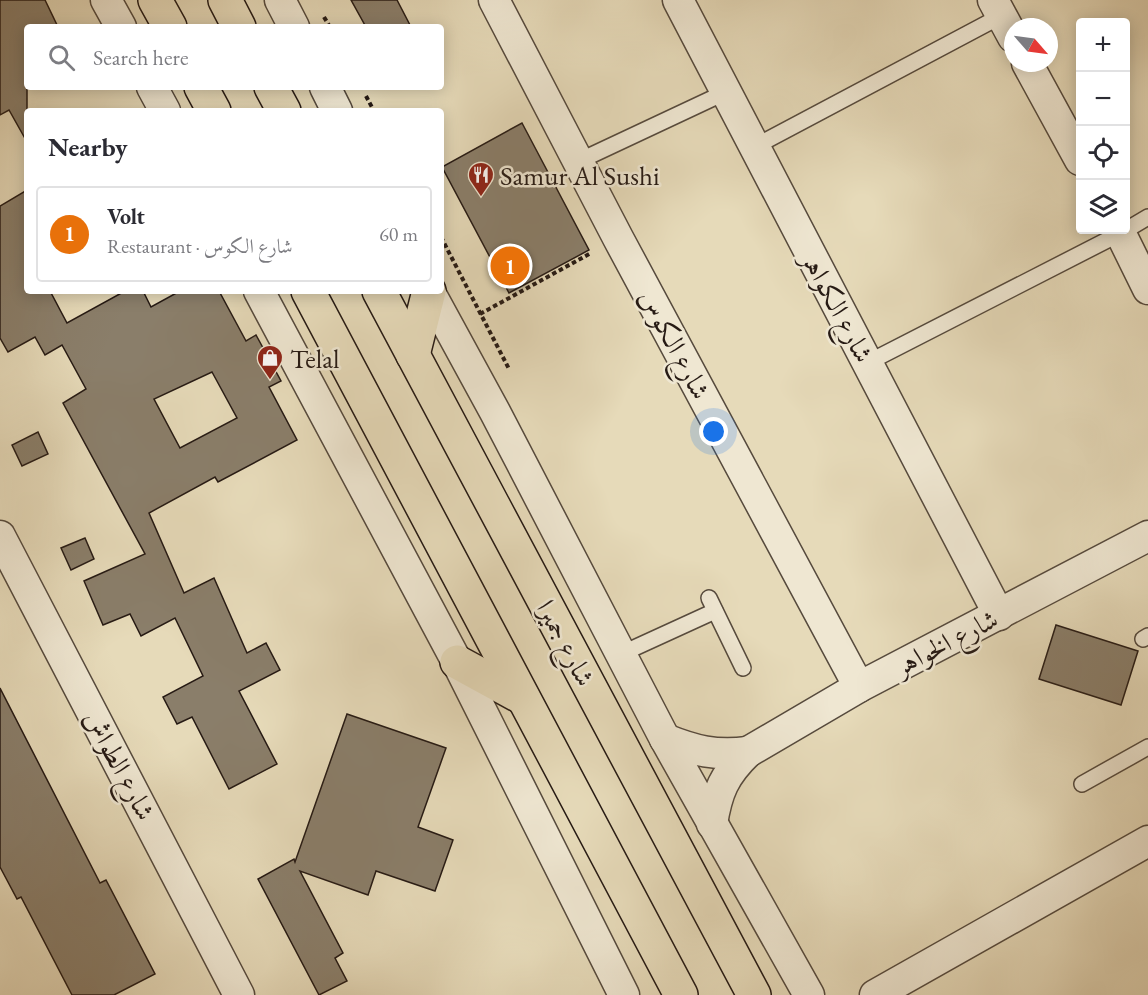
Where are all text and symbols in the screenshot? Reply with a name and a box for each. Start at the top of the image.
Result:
north arrow [1004,18,1058,72]
map controls [1076,18,1130,234]
button: + [1076,18,1130,72]
search box [24,24,444,90]
icon: search [45,41,78,74]
text: Search here [93,43,188,72]
button: − [1076,72,1130,126]
button: locate [1076,126,1130,180]
text: Nearby [48,130,128,164]
place label: Samur Al Sushi [500,158,660,193]
restaurant icon: Samur Al Sushi [466,160,496,198]
button: layers [1076,180,1130,234]
text: Volt [107,202,145,231]
text: 1 [64,221,75,247]
text: 60 m [379,221,418,247]
text: Restaurant · شارع الكوس [107,233,293,259]
street label: شارع الكواهر [788,243,882,371]
pin: 1 [490,244,530,288]
street label: شارع الكوس [627,283,719,407]
place label: Telal [290,341,340,376]
shop icon: Telal [255,343,285,381]
your location [699,417,728,446]
street label: شارع جميرا [524,594,603,694]
street label: شارع الخواهر [886,601,1006,689]
street label: شارع الطواش [72,704,164,828]

